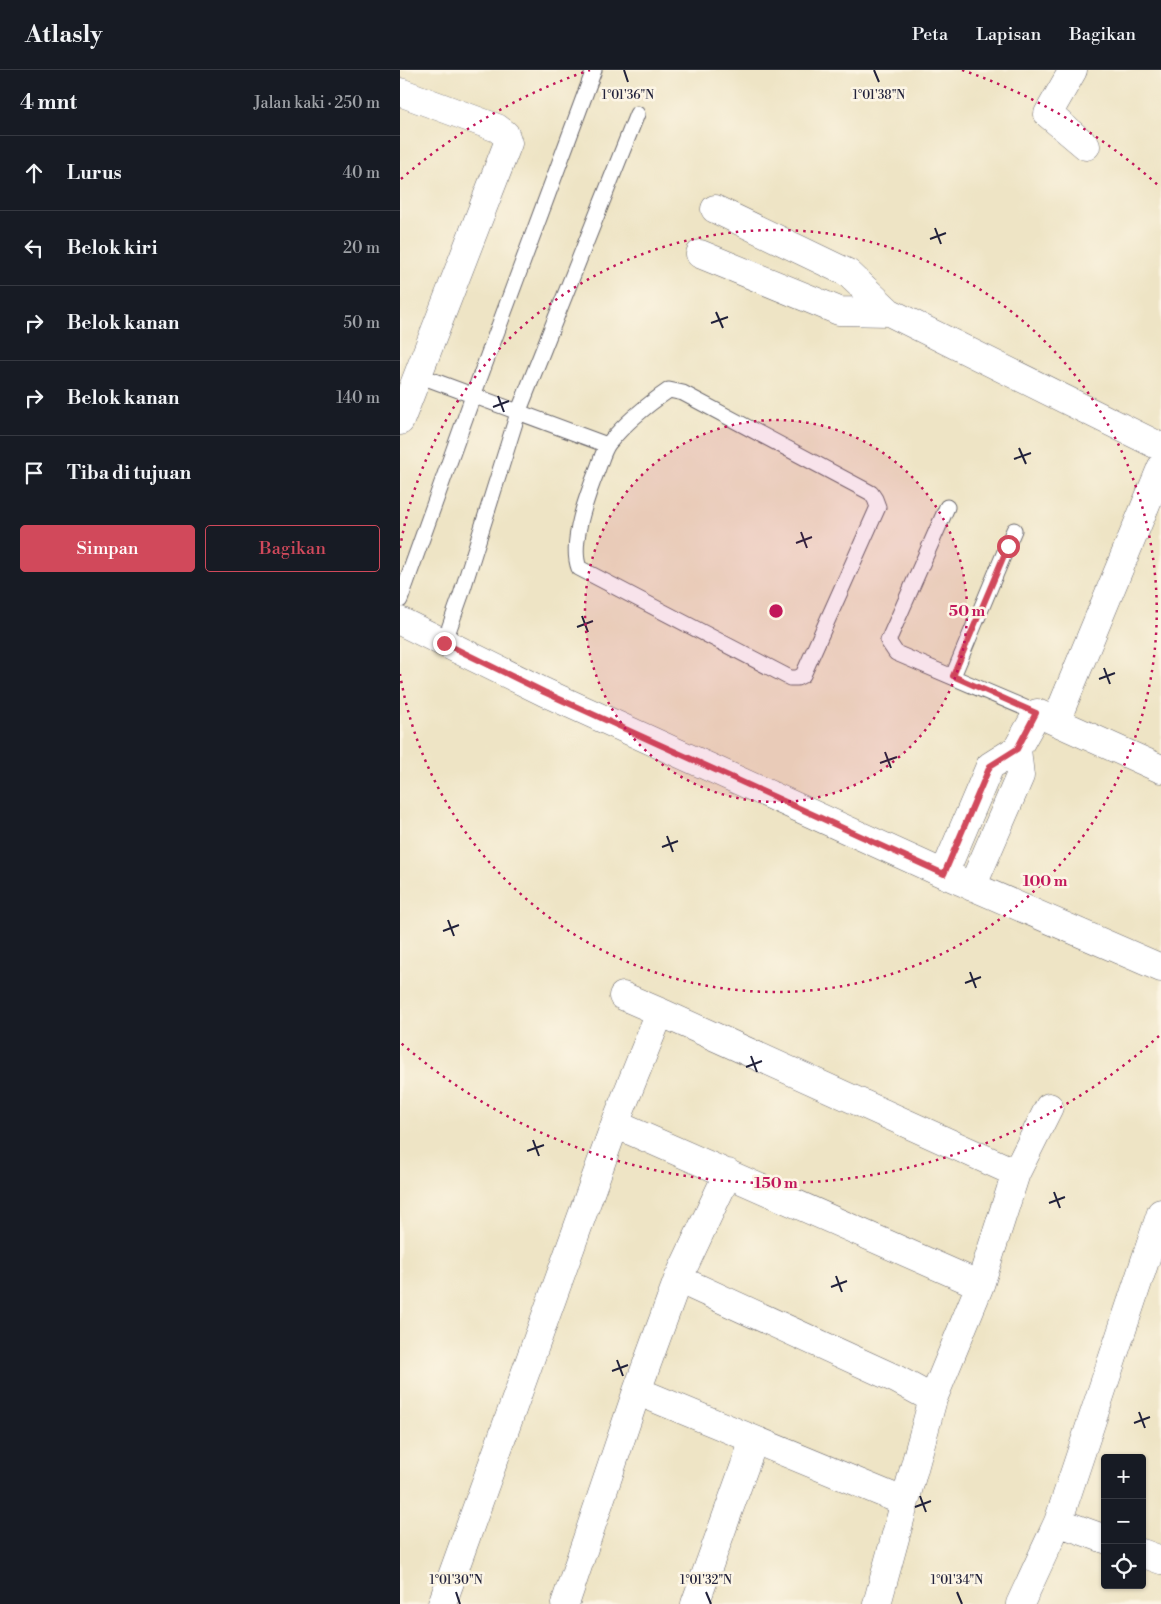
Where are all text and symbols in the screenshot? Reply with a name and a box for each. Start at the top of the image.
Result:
text: Atlasly [25,20,102,50]
text: Peta [912,23,948,46]
text: Lapisan [976,23,1041,46]
text: Bagikan [1069,23,1136,46]
text: 1°01'36"N [602,88,654,103]
text: 1°01'38"N [853,88,905,103]
text: 4 mnt [20,90,77,116]
text: Jalan kaki · 250 m [254,93,380,113]
icon: ahead [20,159,48,187]
text: Lurus [67,161,122,185]
text: 40 m [343,163,380,183]
icon: left [20,234,48,262]
text: Belok kiri [67,236,157,260]
text: 20 m [343,238,380,258]
icon: right [20,309,48,337]
text: Belok kanan [67,311,180,335]
text: 50 m [343,313,380,333]
icon: right [20,384,48,412]
text: Belok kanan [67,386,180,410]
text: 140 m [336,388,380,408]
icon: arrive [20,459,48,487]
text: Tiba di tujuan [67,461,191,485]
button: Simpan [20,525,195,572]
button: Bagikan [205,525,380,572]
route start [997,535,1020,558]
centre of rings [767,602,785,620]
text: 50 m [949,602,985,621]
route end [433,632,456,655]
text: 100 m [1023,872,1068,891]
text: 150 m [754,1174,798,1193]
map controls [1101,1454,1146,1589]
button: + [1101,1454,1146,1499]
button: − [1101,1499,1146,1544]
button: locate [1101,1544,1146,1589]
text: 1°01'30"N [429,1573,483,1588]
text: 1°01'32"N [680,1573,732,1588]
text: 1°01'34"N [931,1573,983,1588]

